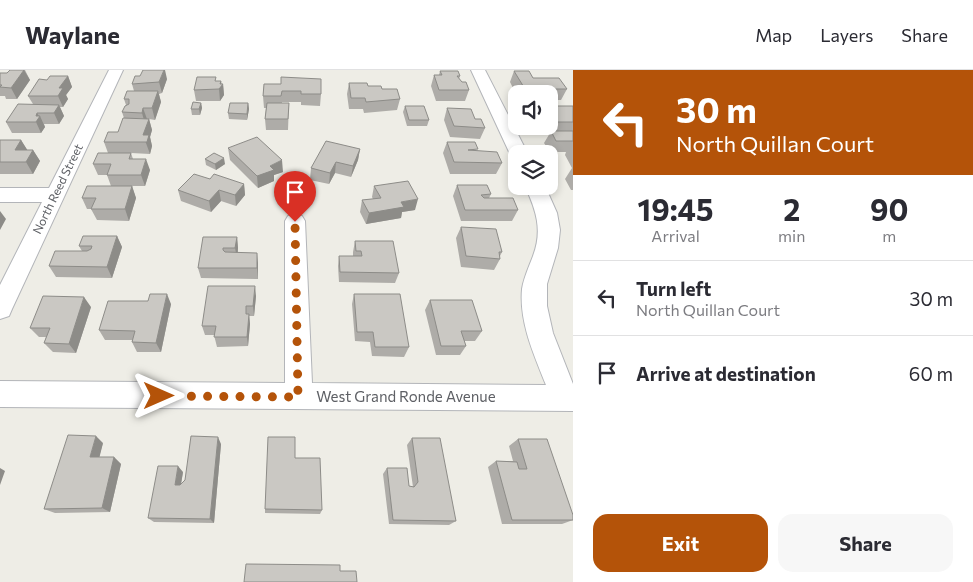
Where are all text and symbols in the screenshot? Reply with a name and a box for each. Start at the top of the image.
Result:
text: Waylane [25,20,120,49]
text: Map [755,24,792,46]
text: Layers [820,24,873,46]
text: Share [901,24,948,46]
map controls [508,85,558,195]
button: sound [508,85,558,135]
text: 30 m [676,87,757,130]
icon: left [593,90,658,155]
text: North Quillan Court [676,130,874,157]
street label: North Reed Street [29,141,85,236]
button: layers [508,145,558,195]
pin [274,171,316,222]
icon: arrive [281,178,309,206]
text: 19:45 [638,190,714,227]
text: 2 [783,190,800,227]
text: 90 [870,190,908,227]
text: Arrival [651,226,700,245]
text: min [778,226,805,245]
text: m [882,226,896,245]
text: Turn left [636,277,711,300]
icon: left [593,284,621,312]
text: 30 m [910,287,953,310]
text: North Quillan Court [636,300,780,319]
icon: arrive [593,359,621,387]
text: Arrive at destination [636,362,816,385]
text: 60 m [909,362,953,385]
position arrow [132,369,184,421]
street label: West Grand Ronde Avenue [316,387,496,405]
button: Exit [593,514,768,572]
button: Share [778,514,953,572]

